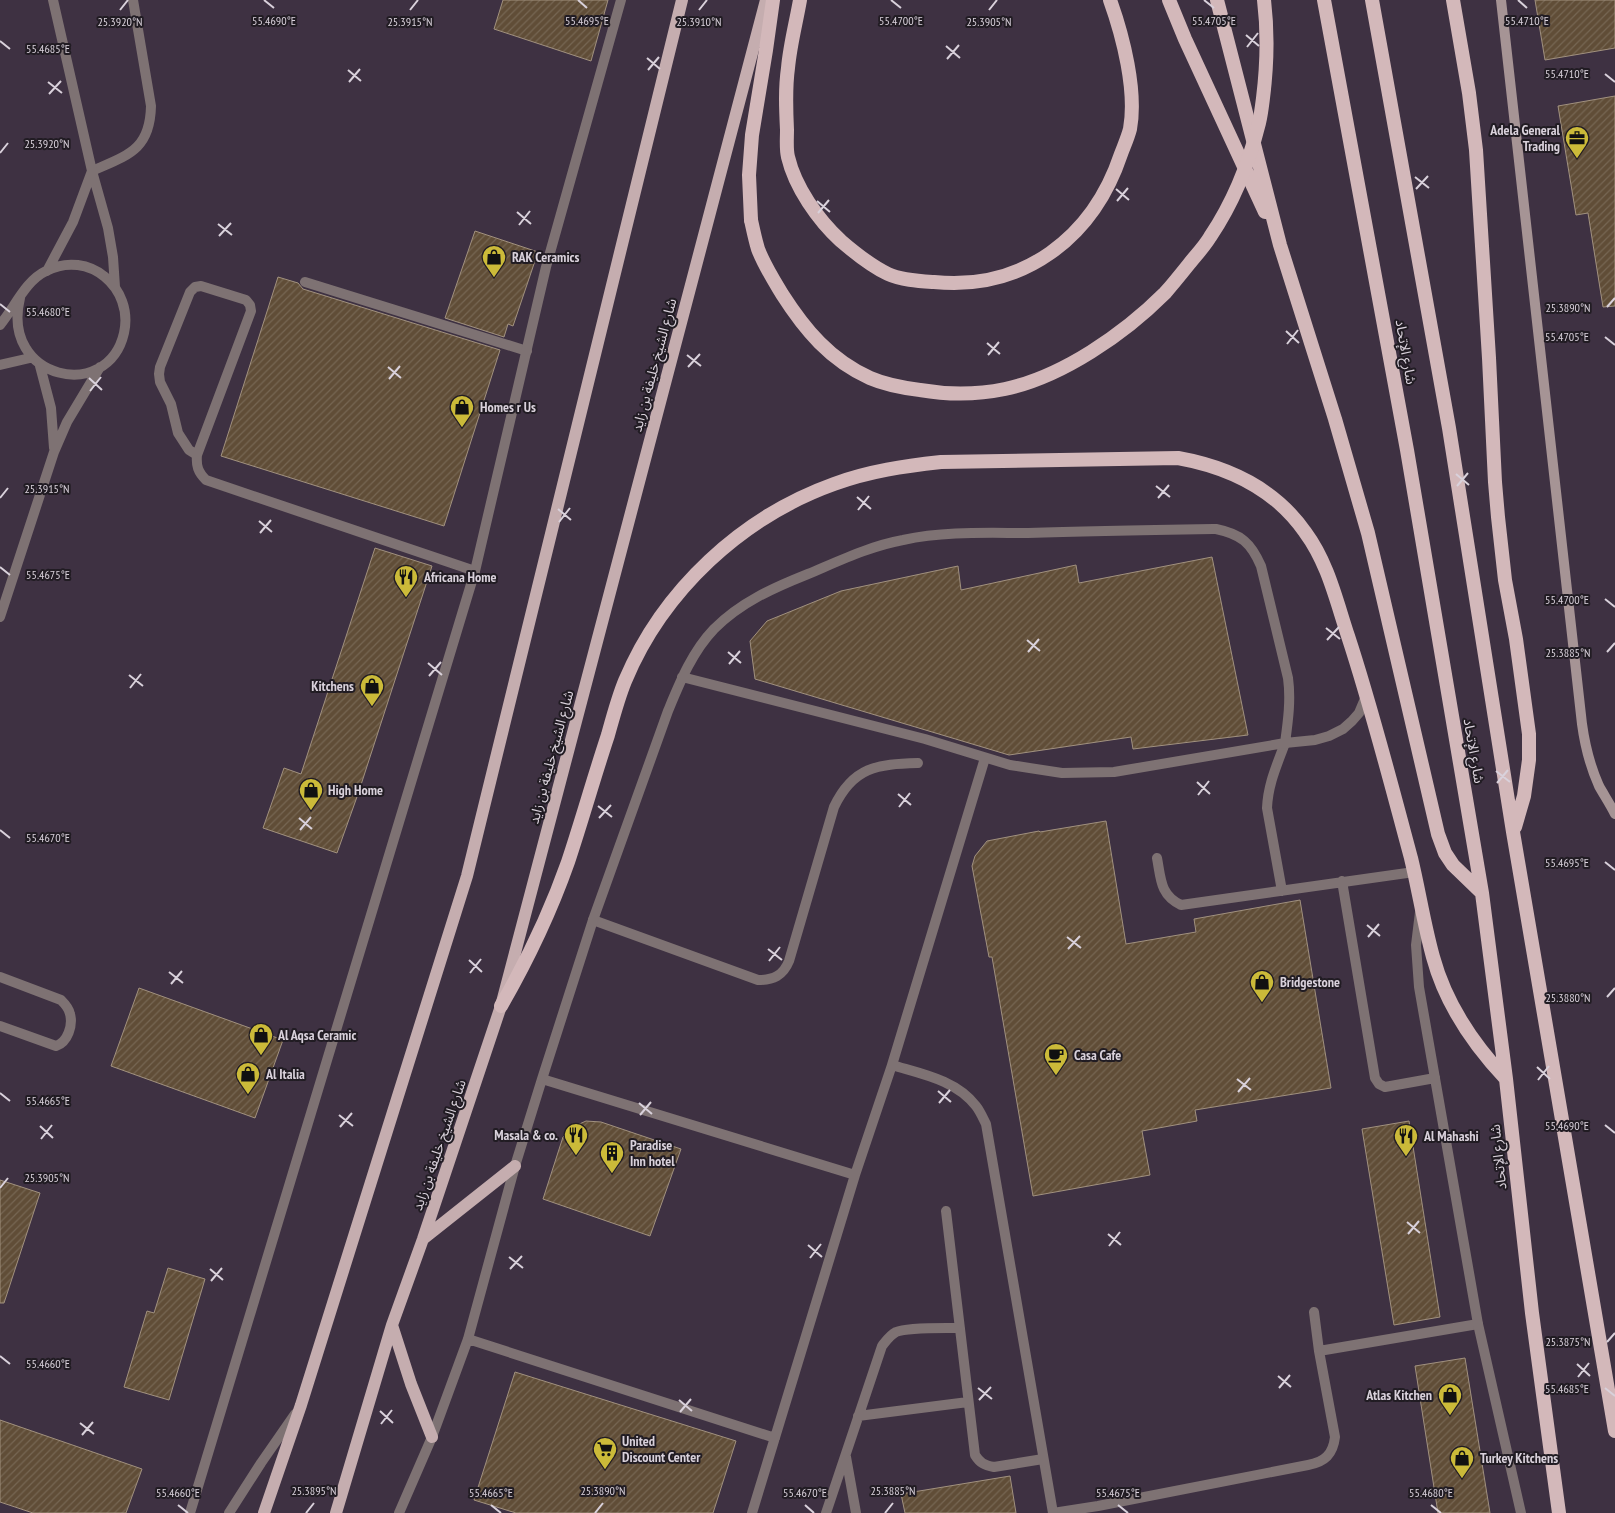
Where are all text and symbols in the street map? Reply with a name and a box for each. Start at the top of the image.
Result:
text: 55.4690°E [252,13,296,28]
text: 55.4695°E [565,13,609,28]
text: 55.4700°E [879,13,923,28]
text: 55.4705°E [1192,13,1236,28]
text: 55.4710°E [1505,13,1549,28]
text: 25.3920°N [97,14,143,29]
text: 25.3915°N [387,14,433,29]
text: 25.3910°N [676,14,722,29]
text: 25.3905°N [966,14,1012,29]
text: 55.4685°E [26,41,70,56]
text: 55.4710°E [1545,66,1589,81]
place label: Adela General Trading [1489,121,1561,155]
office icon: Adela General Trading [1564,125,1590,159]
text: 25.3920°N [24,136,70,151]
shop icon: RAK Ceramics [481,244,507,278]
place label: RAK Ceramics [512,248,579,266]
street label: شارع الشيخ خليفة بن زايد [628,296,682,434]
text: 25.3890°N [1545,300,1591,315]
text: 55.4680°E [26,304,70,319]
street label: شارع الإتحاد [1389,318,1421,386]
text: 55.4705°E [1545,329,1589,344]
shop icon: Homes r Us [449,394,475,428]
place label: Homes r Us [480,398,536,416]
text: 25.3915°N [24,481,70,496]
restaurant icon: Africana Home [393,564,419,598]
text: 55.4675°E [26,567,70,582]
place label: Africana Home [423,568,497,586]
text: 55.4700°E [1545,592,1589,607]
text: 25.3885°N [1545,645,1591,660]
shop icon: Kitchens [359,673,385,707]
place label: Kitchens [311,677,354,695]
street label: شارع الشيخ خليفة بن زايد [525,688,579,826]
street label: شارع الإتحاد [1457,717,1489,785]
shop icon: High Home [298,777,324,811]
place label: High Home [328,781,383,799]
text: 55.4670°E [26,830,70,845]
text: 55.4695°E [1545,855,1589,870]
shop icon: Bridgestone [1249,969,1275,1003]
place label: Bridgestone [1280,973,1340,991]
text: 25.3880°N [1545,990,1591,1005]
shop icon: Al Aqsa Ceramic [248,1022,274,1056]
place label: Al Aqsa Ceramic [277,1026,356,1044]
cafe icon: Casa Cafe [1043,1042,1069,1076]
place label: Casa Cafe [1074,1046,1121,1064]
shop icon: Al Italia [235,1061,261,1095]
place label: Al Italia [265,1065,305,1083]
street label: شارع الشيخ خليفة بن زايد [408,1077,472,1214]
text: 55.4665°E [26,1093,70,1108]
text: 55.4690°E [1545,1118,1589,1133]
restaurant icon: Masala & co. [563,1122,589,1156]
restaurant icon: Al Mahashi [1393,1123,1419,1157]
street label: شارع الإتحاد [1486,1123,1512,1191]
place label: Masala & co. [494,1126,558,1144]
place label: Al Mahashi [1423,1127,1479,1145]
place label: Paradise Inn hotel [630,1136,675,1170]
building icon: Paradise Inn hotel [599,1140,625,1174]
text: 25.3905°N [24,1170,70,1185]
text: 25.3875°N [1545,1334,1591,1349]
text: 55.4660°E [26,1356,70,1371]
text: 55.4685°E [1545,1381,1589,1396]
shop icon: Atlas Kitchen [1437,1382,1463,1416]
place label: Atlas Kitchen [1365,1386,1432,1404]
place label: United Discount Center [622,1432,701,1466]
supermarket icon: United Discount Center [592,1436,618,1470]
shop icon: Turkey Kitchens [1449,1445,1475,1479]
place label: Turkey Kitchens [1480,1449,1558,1467]
text: 25.3895°N [291,1483,337,1498]
text: 25.3890°N [580,1483,626,1498]
text: 25.3885°N [870,1483,916,1498]
text: 55.4660°E [156,1485,200,1500]
text: 55.4665°E [469,1485,513,1500]
text: 55.4670°E [783,1485,827,1500]
text: 55.4675°E [1096,1485,1140,1500]
text: 55.4680°E [1409,1485,1453,1500]

